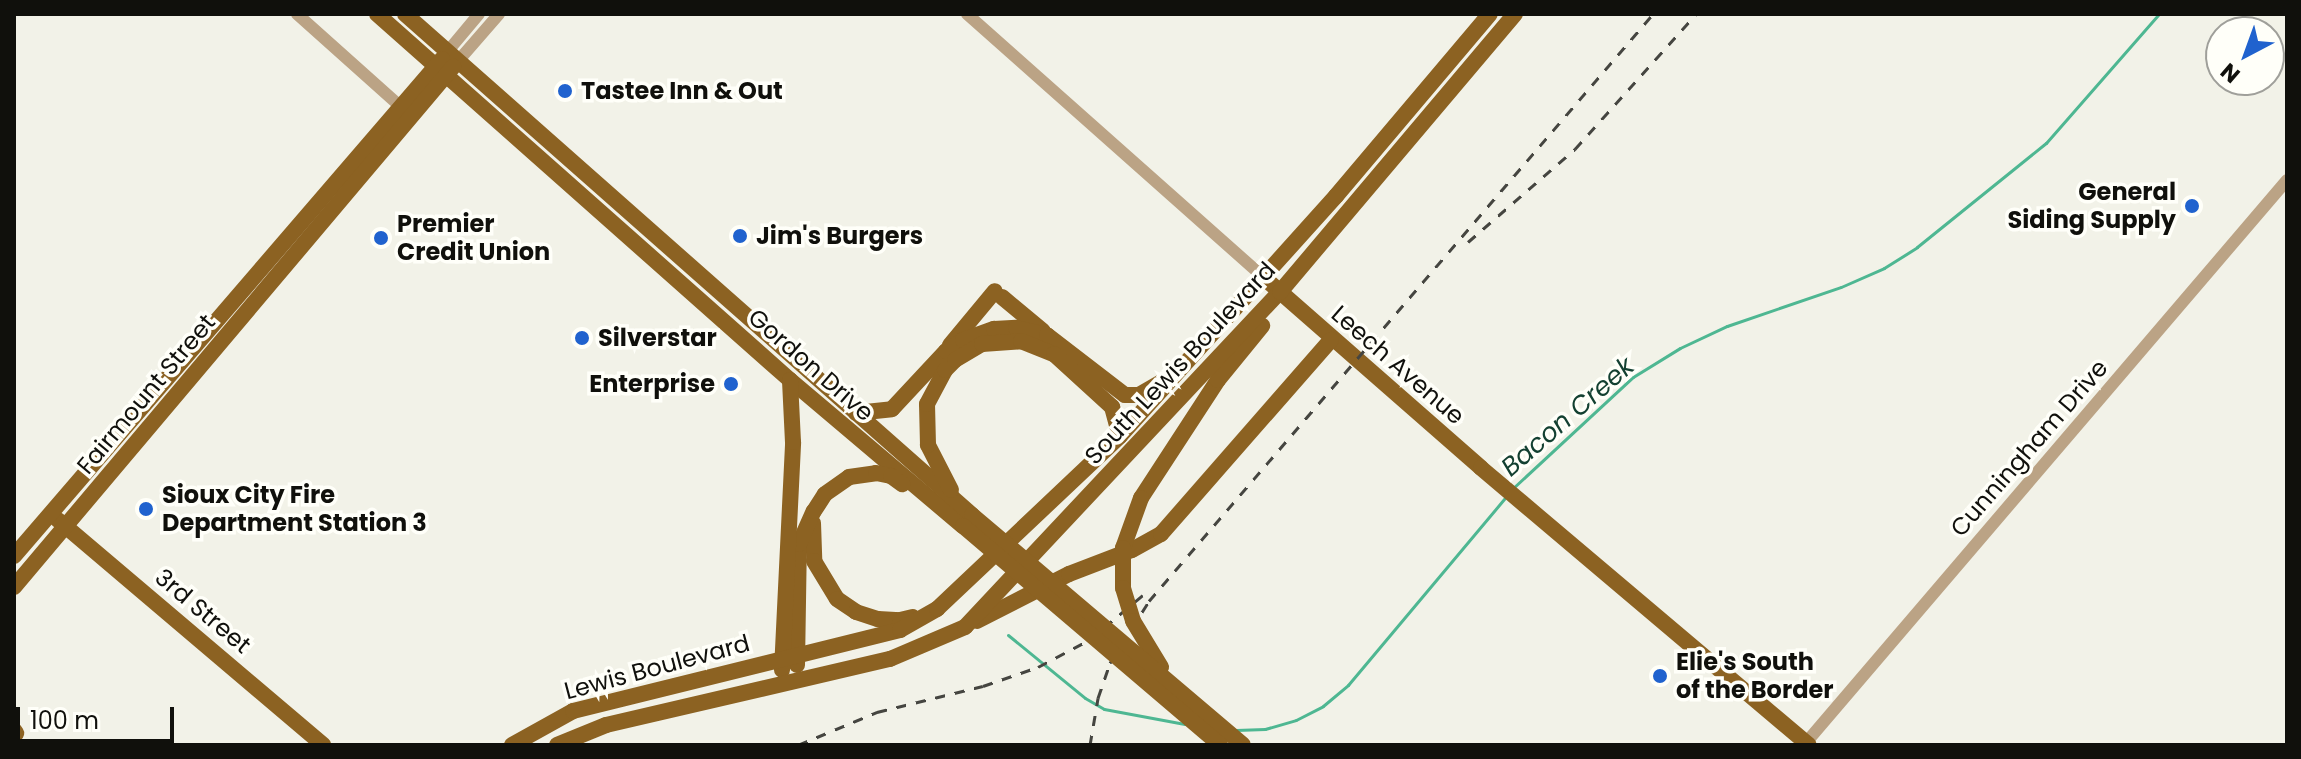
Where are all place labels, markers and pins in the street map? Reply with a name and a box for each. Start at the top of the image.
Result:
place label: Tastee Inn & Out [581,77,783,105]
marker: Tastee Inn & Out [556,82,574,100]
place label: General Siding Supply [2007,178,2176,234]
marker: General Siding Supply [2183,197,2201,215]
place label: Premier Credit Union [397,210,550,266]
place label: Jim's Burgers [756,222,923,250]
marker: Jim's Burgers [731,227,749,245]
marker: Premier Credit Union [372,229,390,247]
place label: Silverstar [598,324,717,352]
marker: Silverstar [573,329,591,347]
place label: Enterprise [589,370,715,398]
marker: Enterprise [722,375,740,393]
place label: Sioux City Fire Department Station 3 [162,481,427,537]
marker: Sioux City Fire Department Station 3 [137,500,155,518]
place label: Elie's South of the Border [1676,648,1834,704]
marker: Elie's South of the Border [1651,667,1669,685]

